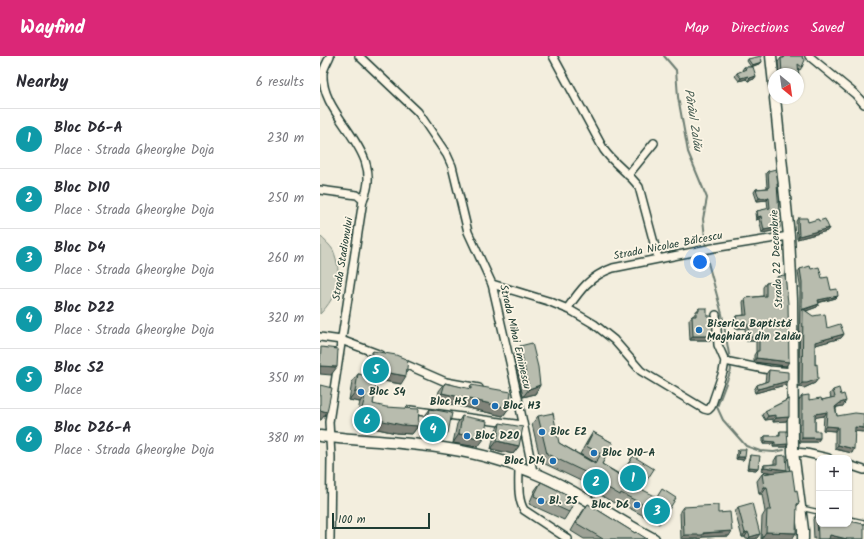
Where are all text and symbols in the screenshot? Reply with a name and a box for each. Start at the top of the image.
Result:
text: Wayfind [20,13,85,43]
text: Map [684,17,709,39]
text: Directions [731,17,789,39]
text: Saved [811,17,844,39]
north arrow [768,68,804,104]
text: Nearby [16,69,68,96]
text: 6 results [256,72,304,93]
water label: Pârâul Zalău [679,88,707,154]
text: Bloc D6-A [54,116,123,140]
text: 1 [27,128,31,149]
text: 230 m [267,128,304,149]
text: Place · Strada Gheorghe Doja [54,140,214,161]
text: Bloc D10 [54,176,110,200]
text: 2 [25,188,33,209]
text: 250 m [267,188,304,209]
text: Place · Strada Gheorghe Doja [54,200,214,221]
street label: Strada 22 Decembrie [765,209,789,309]
street label: Strada Stadionului [328,216,359,302]
street label: Strada Nicolae Bălcescu [612,226,725,265]
text: Bloc D4 [54,236,105,260]
text: 3 [25,248,33,269]
text: 260 m [267,248,304,269]
your location [690,252,710,272]
text: Place · Strada Gheorghe Doja [54,260,214,281]
street label: Strada Mihai Eminescu [494,283,536,392]
text: Bloc D22 [54,296,115,320]
text: 4 [25,308,33,329]
text: 320 m [267,308,304,329]
place label: Biserica Baptistă Maghiară din Zalău [707,315,801,346]
text: Place · Strada Gheorghe Doja [54,320,214,341]
marker: Biserica Baptistă Maghiară din Zalău [694,325,704,335]
pin: 5 [363,355,389,385]
text: Bloc S2 [54,356,104,380]
text: 5 [26,368,32,389]
text: 350 m [268,368,304,389]
text: Place [54,380,82,401]
place label: Bloc S4 [369,383,406,401]
marker: Bloc S4 [356,387,366,397]
place label: Bloc H5 [430,393,468,411]
marker: Bloc H5 [470,397,480,407]
place label: Bloc H3 [503,397,541,415]
marker: Bloc H3 [490,401,500,411]
pin: 6 [354,405,380,435]
pin: 4 [420,414,446,444]
text: Bloc D26-A [54,416,132,440]
place label: Bloc E2 [550,423,587,441]
place label: Bloc D20 [475,427,519,445]
marker: Bloc E2 [537,427,547,437]
text: 6 [25,428,33,449]
text: 380 m [267,428,304,449]
marker: Bloc D20 [462,431,472,441]
text: Place · Strada Gheorghe Doja [54,440,214,461]
place label: Bloc D10-A [602,444,656,462]
marker: Bloc D10-A [589,448,599,458]
place label: Bloc D14 [504,452,545,470]
map controls [816,455,852,527]
button: + [816,455,852,491]
marker: Bloc D14 [548,456,558,466]
pin: 1 [620,463,646,493]
pin: 2 [583,467,609,497]
button: − [816,491,852,527]
place label: Bl. 25 [549,492,579,510]
marker: Bl. 25 [536,496,546,506]
place label: Bloc D6 [591,496,629,514]
pin: 3 [644,496,670,526]
marker: Bloc D6 [632,500,642,510]
scale bar [332,511,430,530]
text: 100 m [338,511,366,529]

